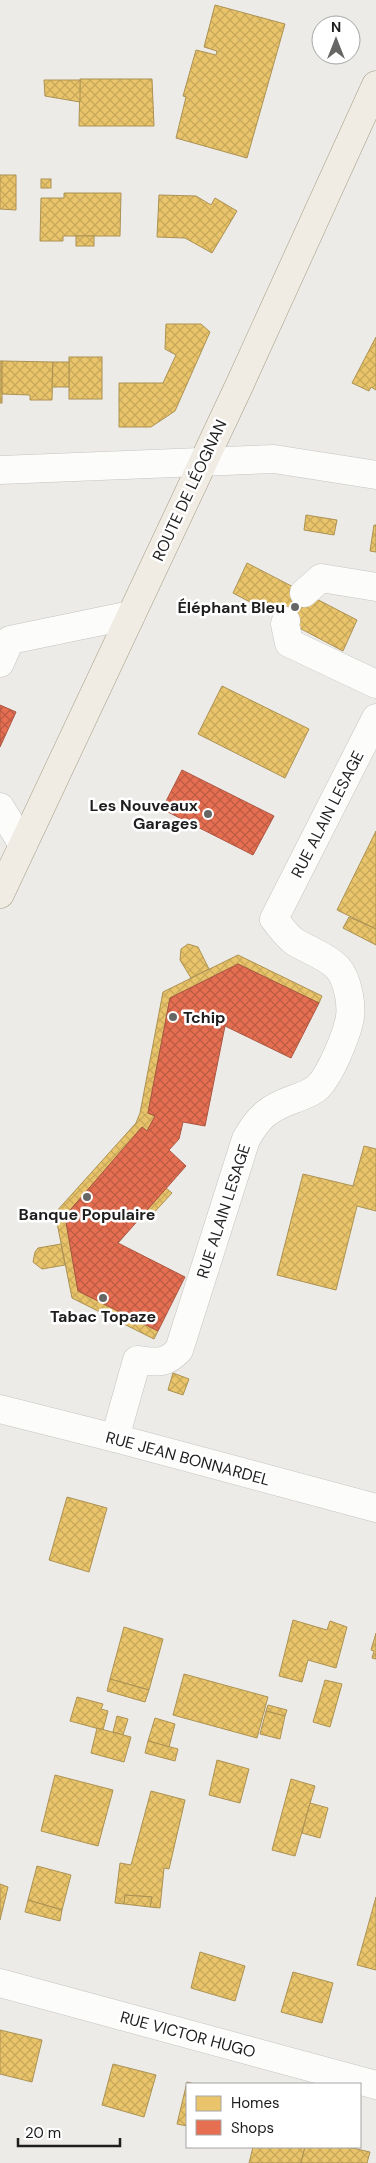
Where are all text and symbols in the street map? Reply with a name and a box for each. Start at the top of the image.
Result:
north arrow [311,15,361,65]
text: N [331,18,341,36]
street label: ROUTE DE LÉOGNAN [147,416,231,564]
place label: Éléphant Bleu [177,597,285,618]
marker: Éléphant Bleu [289,601,301,613]
street label: RUE ALAIN LESAGE [286,747,369,881]
place label: Les Nouveaux Garages [90,795,198,834]
marker: Les Nouveaux Garages [202,808,214,820]
place label: Tchip [183,1007,226,1028]
marker: Tchip [167,1011,179,1023]
street label: RUE ALAIN LESAGE [192,1141,255,1281]
marker: Banque Populaire [81,1191,93,1203]
place label: Banque Populaire [19,1204,155,1225]
marker: Tabac Topaze [97,1292,109,1304]
place label: Tabac Topaze [50,1306,156,1327]
street label: RUE JEAN BONNARDEL [104,1426,272,1490]
street label: RUE VICTOR HUGO [118,2006,258,2063]
legend [186,2083,361,2148]
text: Homes [231,2093,280,2113]
scale bar [18,2116,120,2148]
text: Shops [231,2118,274,2138]
text: 20 m [25,2123,61,2143]

